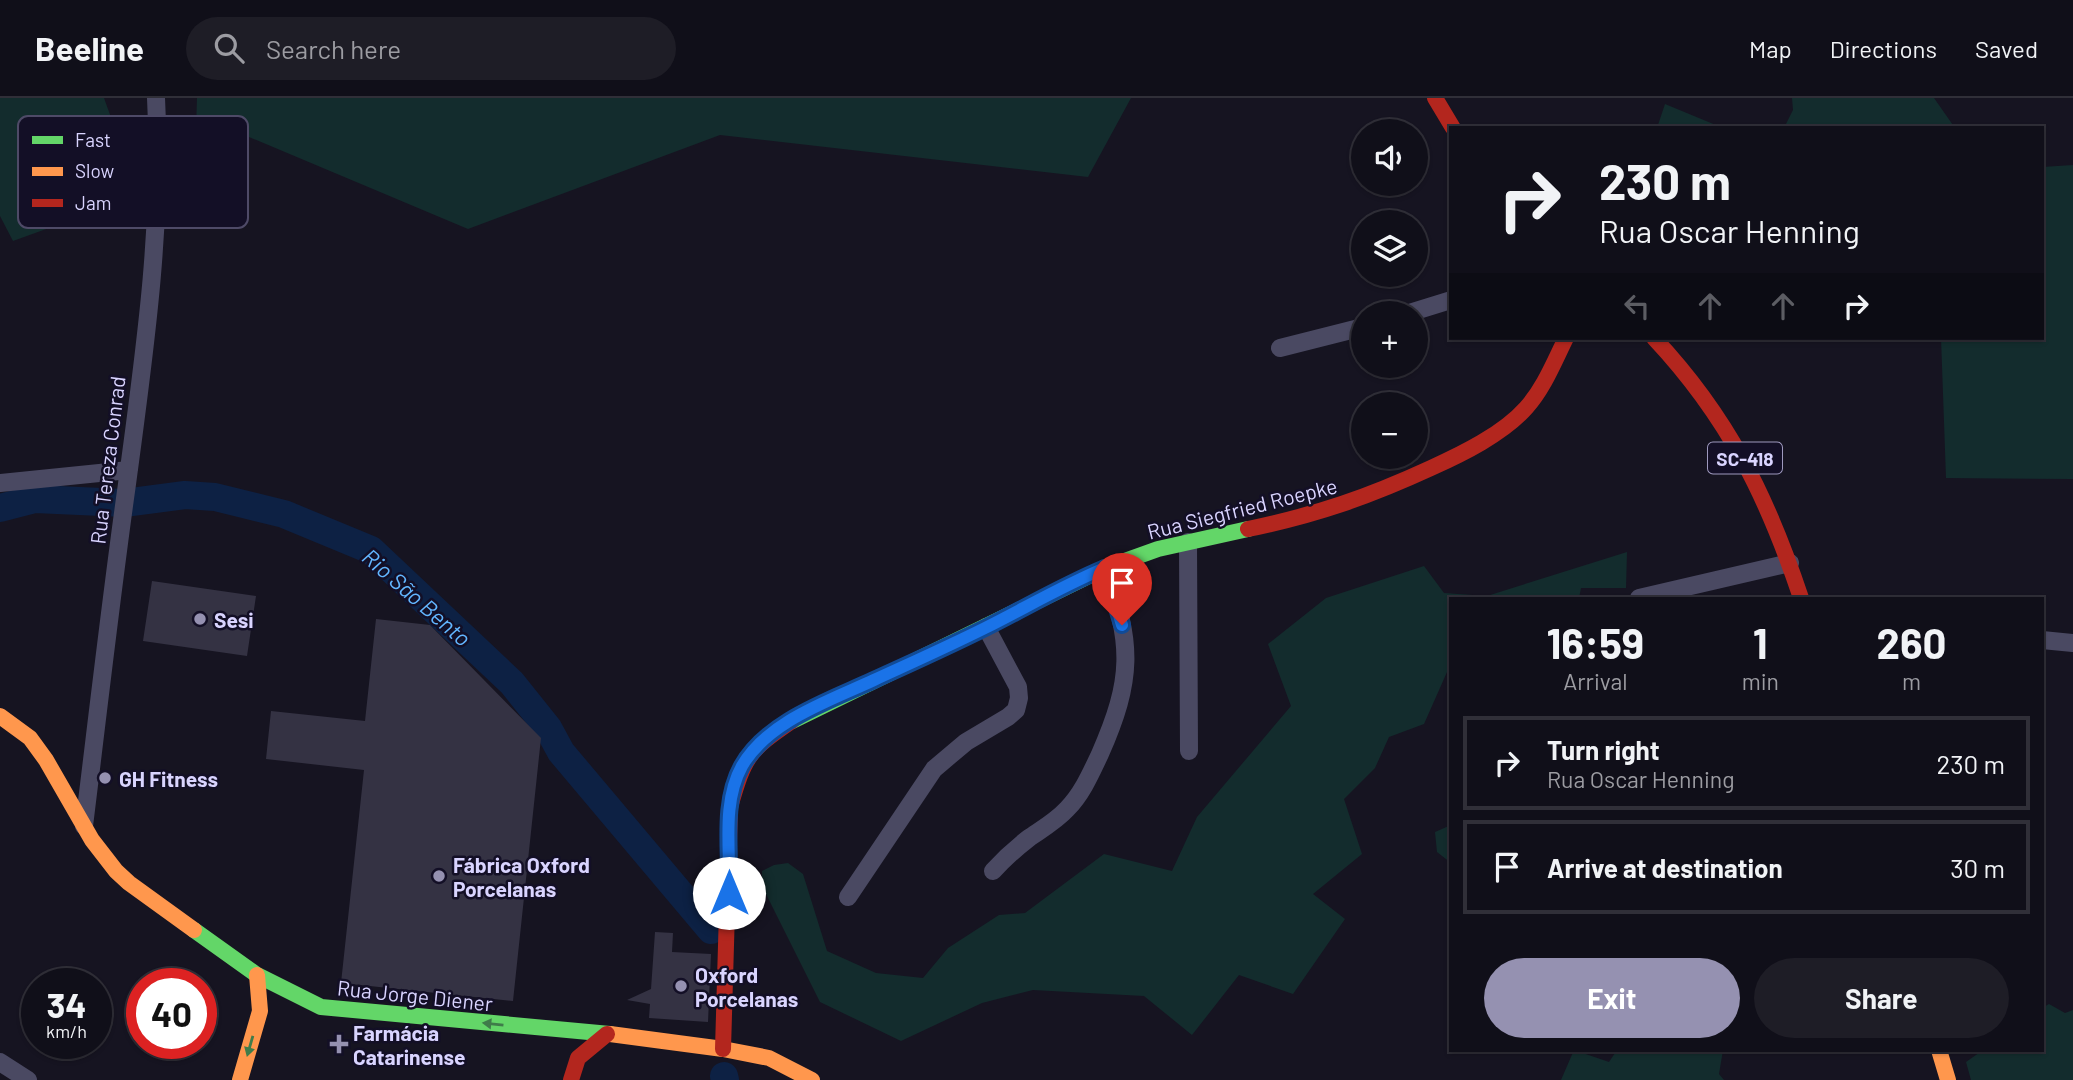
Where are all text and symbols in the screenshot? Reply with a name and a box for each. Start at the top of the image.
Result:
search box [186,17,676,80]
text: Beeline [35,28,144,68]
icon: search [210,29,248,67]
text: Search here [266,33,401,64]
text: Map [1749,34,1792,63]
text: Directions [1830,34,1937,63]
text: Saved [1975,34,2038,63]
legend [18,116,248,228]
map controls [1351,119,1428,469]
button: sound [1351,119,1428,196]
text: Fast [75,128,111,151]
text: 230 m [1599,151,1731,210]
icon: right [1484,154,1575,245]
text: Slow [75,159,114,182]
text: Jam [75,191,111,214]
button: layers [1351,210,1428,287]
text: Rua Oscar Henning [1599,211,1860,249]
icon: left [1618,287,1656,325]
icon: ahead [1691,287,1729,325]
icon: ahead [1764,287,1802,325]
icon: right [1837,287,1875,325]
button: + [1351,301,1428,378]
street label: Rua Tereza Conrad [84,375,130,545]
button: − [1351,392,1428,469]
road number: SC-418 [1708,442,1782,474]
street label: Rua Siegfried Roepke [1145,472,1339,544]
water label: Rio São Bento [357,542,477,652]
pin [1092,553,1152,625]
icon: arrive [1103,564,1141,602]
place label: Sesi [214,607,254,632]
marker: Sesi [192,611,208,627]
text: 16:59 [1547,617,1644,667]
text: 1 [1753,617,1768,667]
text: 260 [1876,617,1946,667]
text: Arrival [1563,667,1627,695]
text: min [1742,667,1779,695]
text: m [1902,667,1921,695]
text: Turn right [1547,734,1660,765]
icon: right [1488,744,1526,782]
text: 230 m [1936,748,2005,779]
text: Rua Oscar Henning [1547,765,1734,793]
place label: GH Fitness [119,766,218,791]
marker: GH Fitness [97,770,113,786]
icon: arrive [1488,848,1526,886]
place label: Fábrica Oxford Porcelanas [453,852,590,901]
text: Arrive at destination [1547,852,1783,883]
text: 30 m [1950,852,2005,883]
position arrow [692,856,766,930]
marker: Fábrica Oxford Porcelanas [431,868,447,884]
button: Exit [1484,958,1740,1038]
button: Share [1754,958,2009,1038]
place label: Oxford Porcelanas [695,962,798,1011]
speed limit sign: 40 [126,968,217,1059]
street label: Rua Jorge Diener [336,974,494,1016]
marker: Oxford Porcelanas [673,978,689,994]
text: 34 [46,983,87,1025]
one-way arrow [481,1018,503,1029]
text: km/h [46,1020,87,1042]
place label: Farmácia Catarinense [353,1020,465,1069]
one-way arrow [244,1035,255,1057]
marker: Farmácia Catarinense [331,1036,347,1052]

